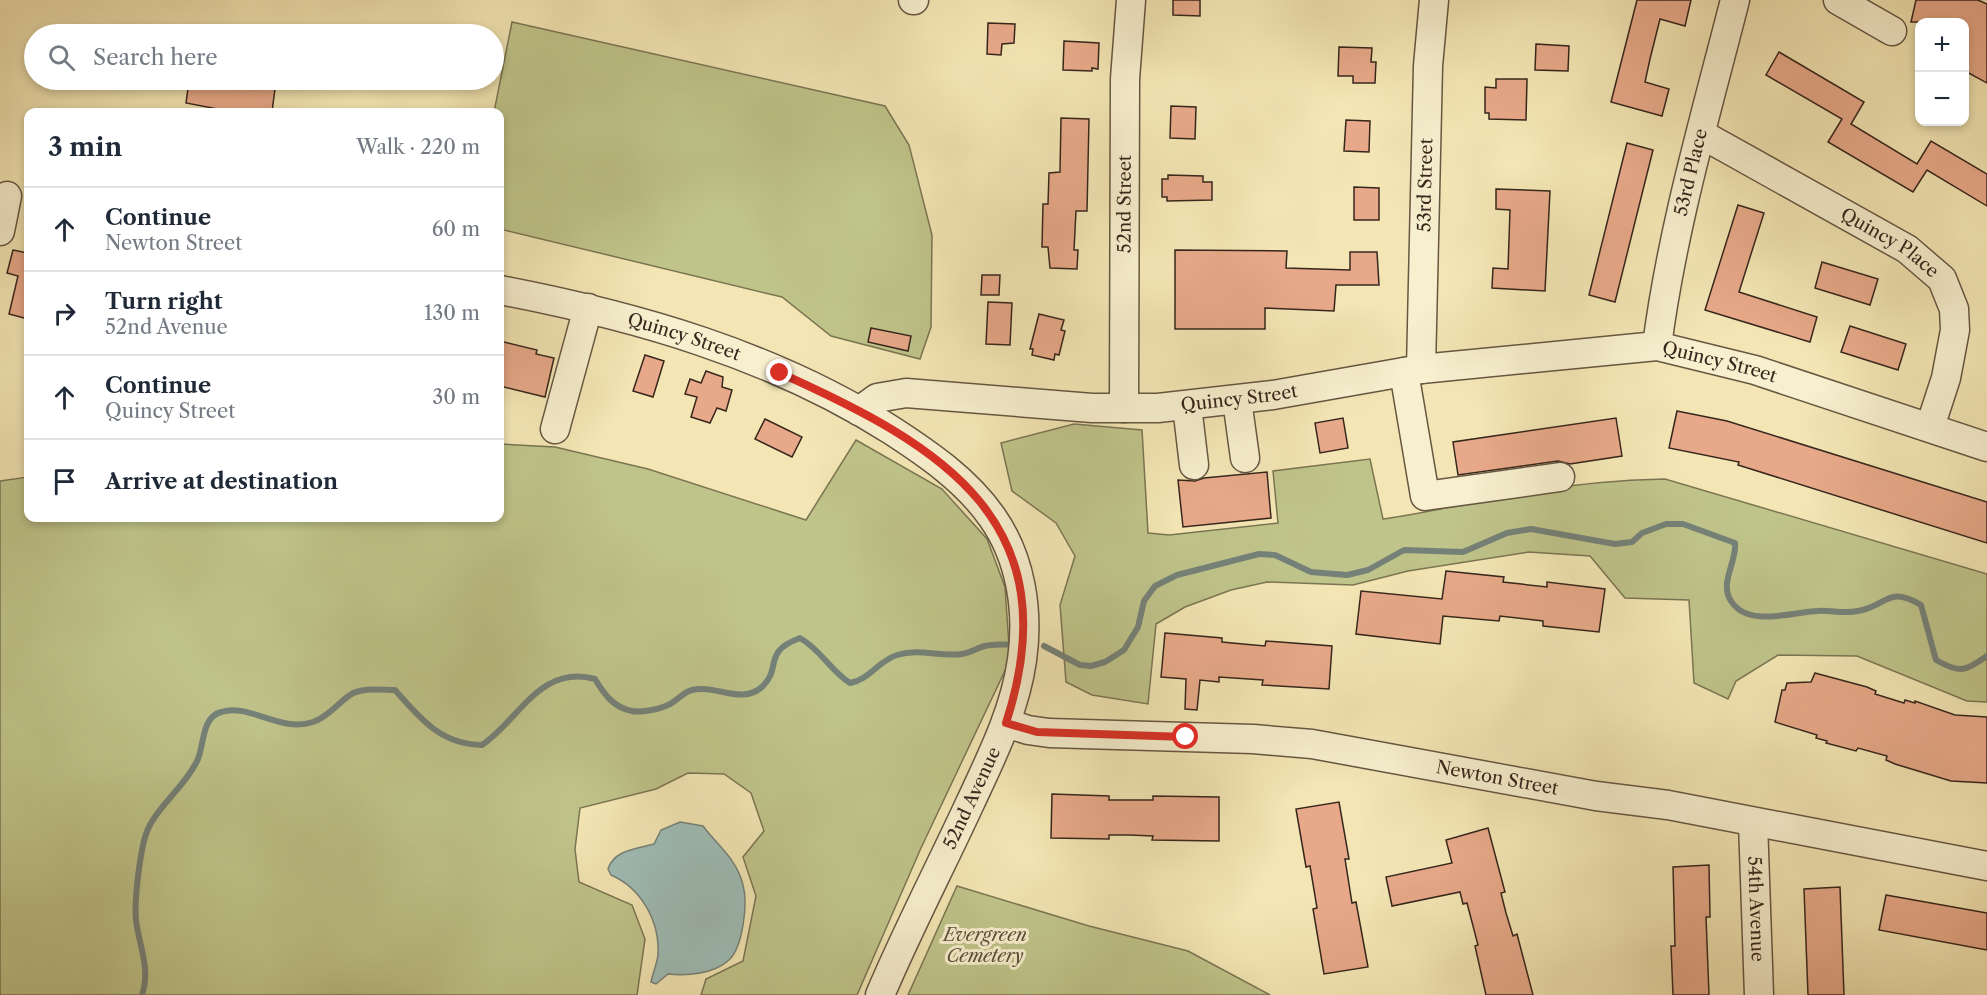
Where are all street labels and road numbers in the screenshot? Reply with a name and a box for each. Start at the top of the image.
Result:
street label: 53rd Place [1670,126,1712,218]
street label: 53rd Street [1413,137,1437,232]
street label: 52nd Street [1113,154,1136,253]
street label: Quincy Place [1837,203,1943,282]
street label: Quincy Street [625,308,744,366]
street label: Quincy Street [1660,337,1780,388]
street label: Quincy Street [1180,380,1300,416]
street label: 52nd Avenue [939,743,1005,853]
street label: Newton Street [1434,756,1561,800]
street label: 54th Avenue [1743,856,1769,962]

